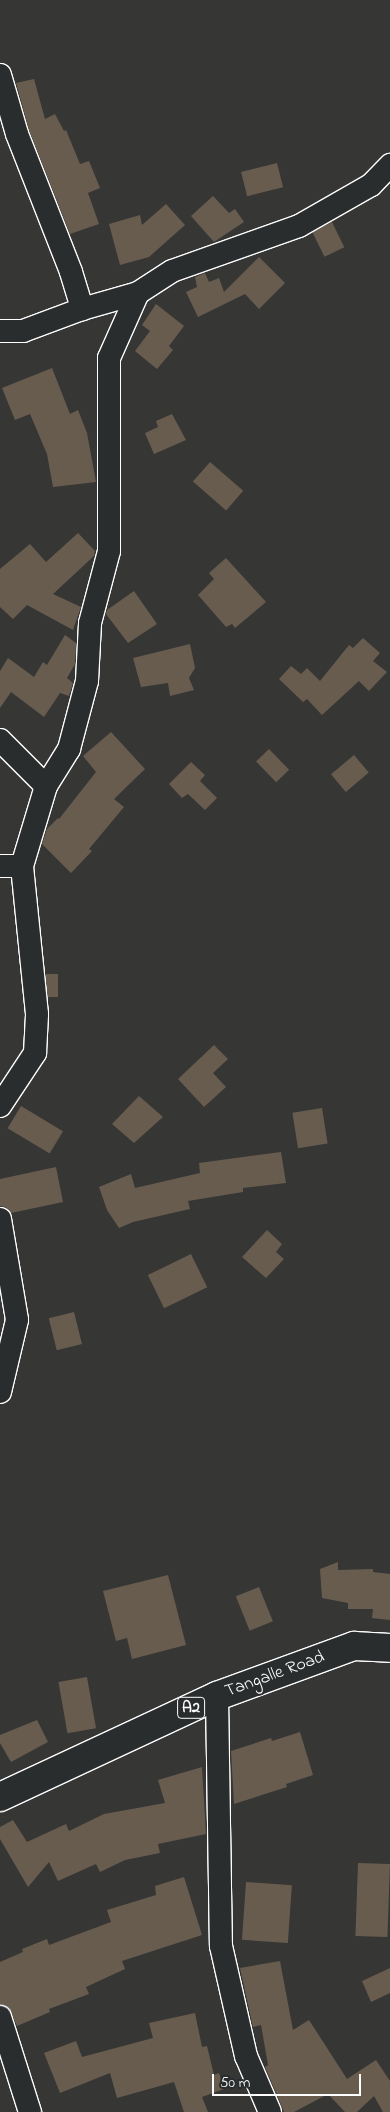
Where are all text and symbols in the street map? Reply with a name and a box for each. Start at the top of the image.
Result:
street label: Tangalle Road [222,1647,328,1703]
road number: A2 [176,1695,206,1722]
scale bar [215,2064,364,2096]
text: 50 m [220,2072,250,2094]

